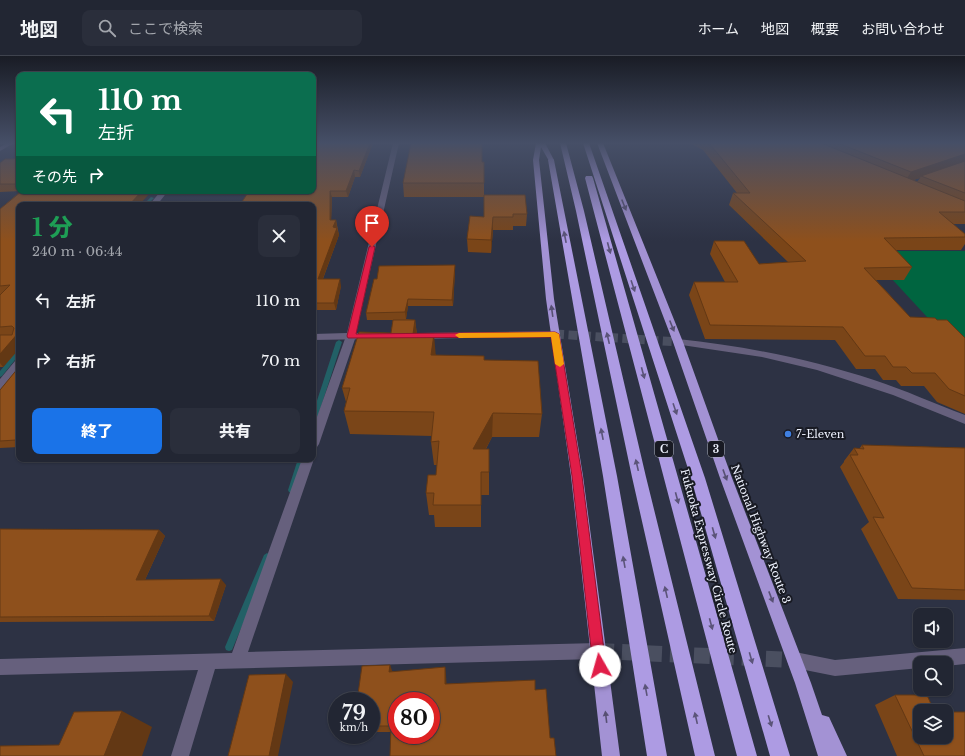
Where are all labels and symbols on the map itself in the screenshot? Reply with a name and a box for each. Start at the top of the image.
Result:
one-way arrow [622,200,628,212]
pin [355,206,389,247]
one-way arrow [562,231,568,243]
one-way arrow [606,242,612,254]
one-way arrow [631,280,637,292]
one-way arrow [549,305,555,317]
one-way arrow [669,321,675,332]
one-way arrow [605,332,611,344]
one-way arrow [640,367,646,379]
one-way arrow [672,404,678,416]
place label: 7-Eleven [796,427,845,441]
one-way arrow [599,428,605,440]
marker: 7-Eleven [783,429,793,439]
road number: C [655,441,673,457]
road number: 3 [708,441,724,457]
one-way arrow [633,459,639,471]
street label: National Highway Route 3 [728,463,794,606]
street label: Fukuoka Expressway Circle Route [678,467,740,655]
one-way arrow [723,469,729,481]
one-way arrow [674,493,680,505]
one-way arrow [711,527,717,539]
one-way arrow [621,556,627,568]
one-way arrow [663,585,669,598]
one-way arrow [768,591,774,603]
one-way arrow [708,618,714,630]
position arrow [579,645,621,687]
one-way arrow [748,652,754,664]
one-way arrow [643,684,649,696]
speed limit sign: 80 [388,692,440,744]
one-way arrow [603,711,609,723]
one-way arrow [693,712,699,724]
one-way arrow [767,715,773,727]

